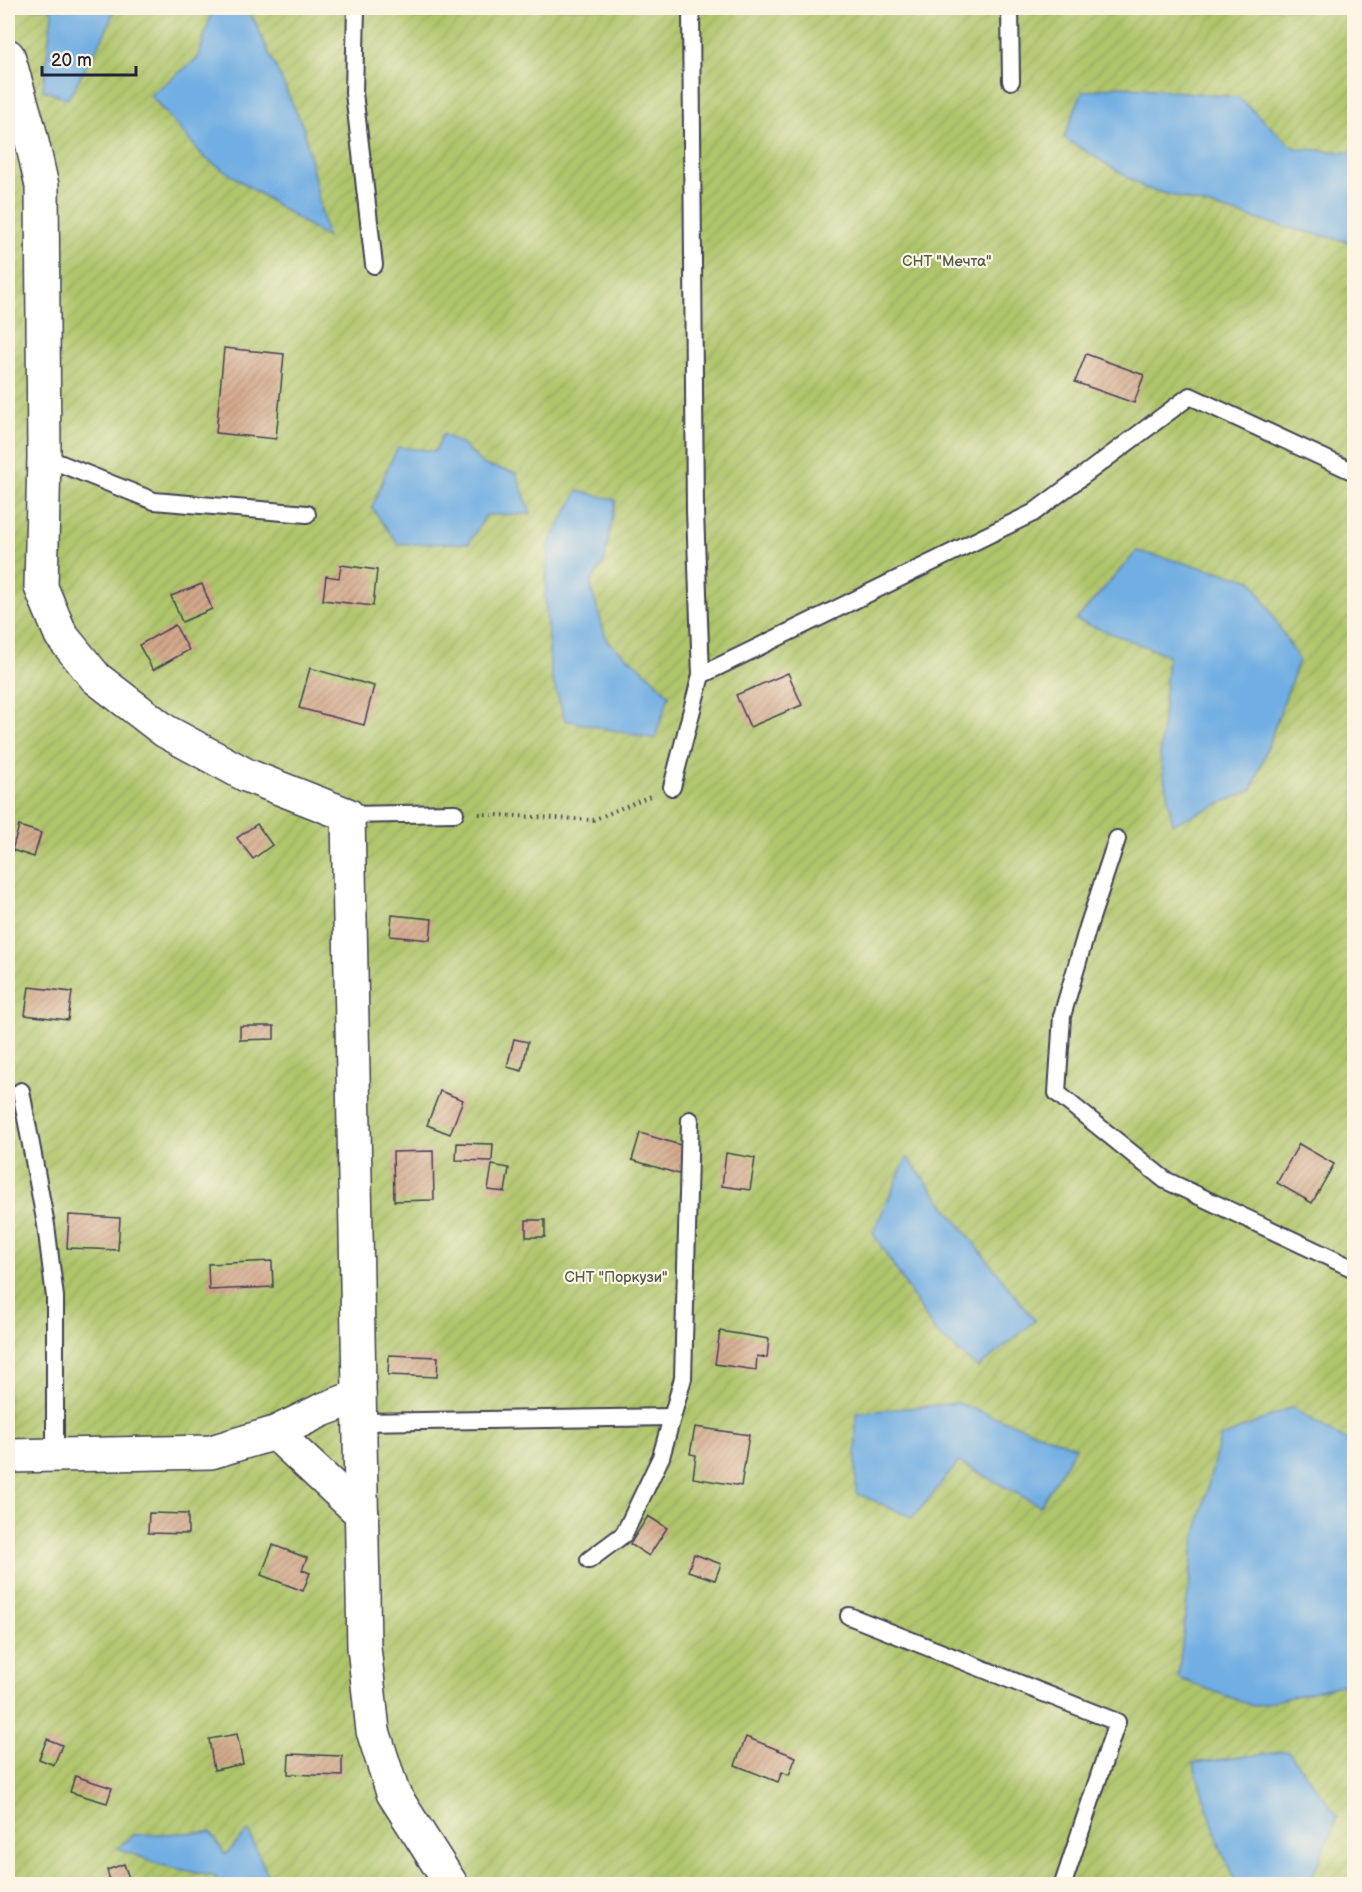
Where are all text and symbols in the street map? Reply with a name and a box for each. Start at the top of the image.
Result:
scale bar [42,39,136,77]
text: 20 m [51,50,92,71]
park label: СНТ "Мечта" [902,252,992,271]
park label: СНТ "Поркузи" [564,1268,668,1287]

